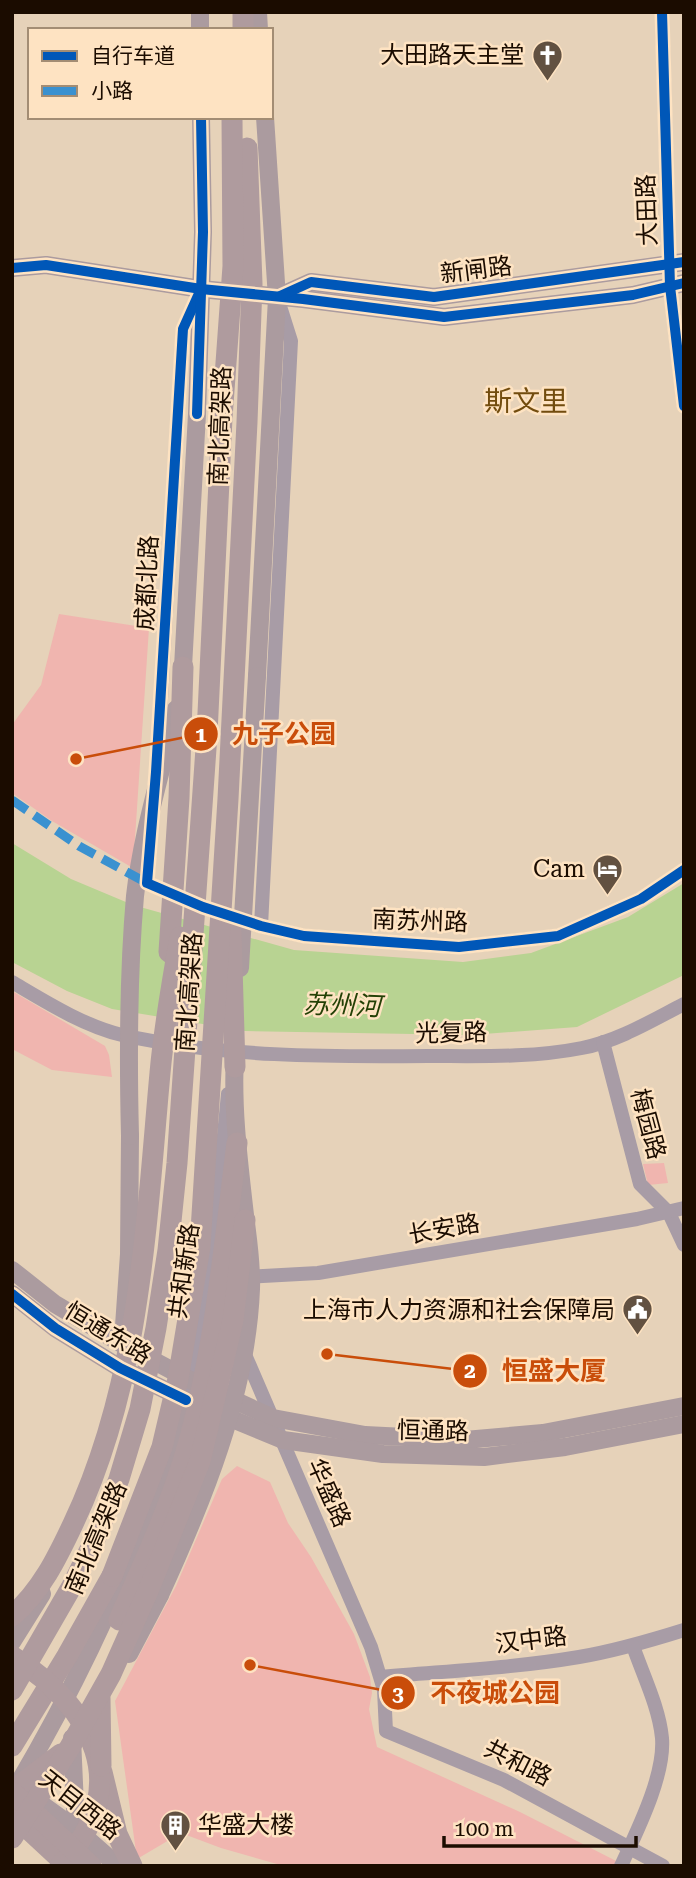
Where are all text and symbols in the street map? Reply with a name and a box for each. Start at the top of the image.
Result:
legend [28,28,273,119]
church icon: 大田路天主堂 [530,38,564,82]
place label: 大田路天主堂 [380,41,524,69]
text: 自行车道 [91,44,175,68]
text: 小路 [91,79,133,103]
street label: 大田路 [632,174,662,246]
street label: 新闸路 [439,252,513,288]
street label: 南北高架路 [204,366,236,486]
district label: 斯文里 [484,385,568,418]
street label: 成都北路 [131,534,163,632]
callout: 九子公园 [183,711,350,758]
text: 九子公园 [232,719,336,749]
text: 1 [195,723,207,747]
hotel icon: Cam [591,852,625,896]
place label: Cam [533,855,585,883]
street label: 南苏州路 [372,905,468,937]
street label: 南北高架路 [171,931,207,1053]
water label: 苏州河 [302,989,386,1022]
street label: 光复路 [415,1018,487,1048]
street label: 梅园路 [625,1086,671,1162]
street label: 长安路 [406,1209,482,1249]
street label: 共和新路 [163,1222,205,1320]
public building icon: 上海市人力资源和社会保障局 [621,1293,655,1337]
street label: 恒通东路 [60,1296,156,1370]
place label: 上海市人力资源和社会保障局 [303,1296,615,1324]
callout: 恒盛大厦 [453,1347,620,1394]
text: 恒盛大厦 [502,1356,606,1386]
text: 2 [464,1359,476,1383]
street label: 恒通路 [397,1416,469,1446]
street label: 华盛路 [302,1454,356,1532]
street label: 南北高架路 [60,1477,132,1599]
street label: 汉中路 [494,1622,568,1658]
callout: 不夜城公园 [381,1670,574,1717]
text: 不夜城公园 [430,1678,560,1708]
text: 3 [392,1682,404,1706]
street label: 共和路 [480,1734,556,1792]
street label: 天目西路 [34,1764,126,1846]
scale bar [444,1804,636,1848]
building icon: 华盛大楼 [158,1808,192,1852]
place label: 华盛大楼 [198,1811,294,1839]
text: 100 m [454,1817,514,1841]

